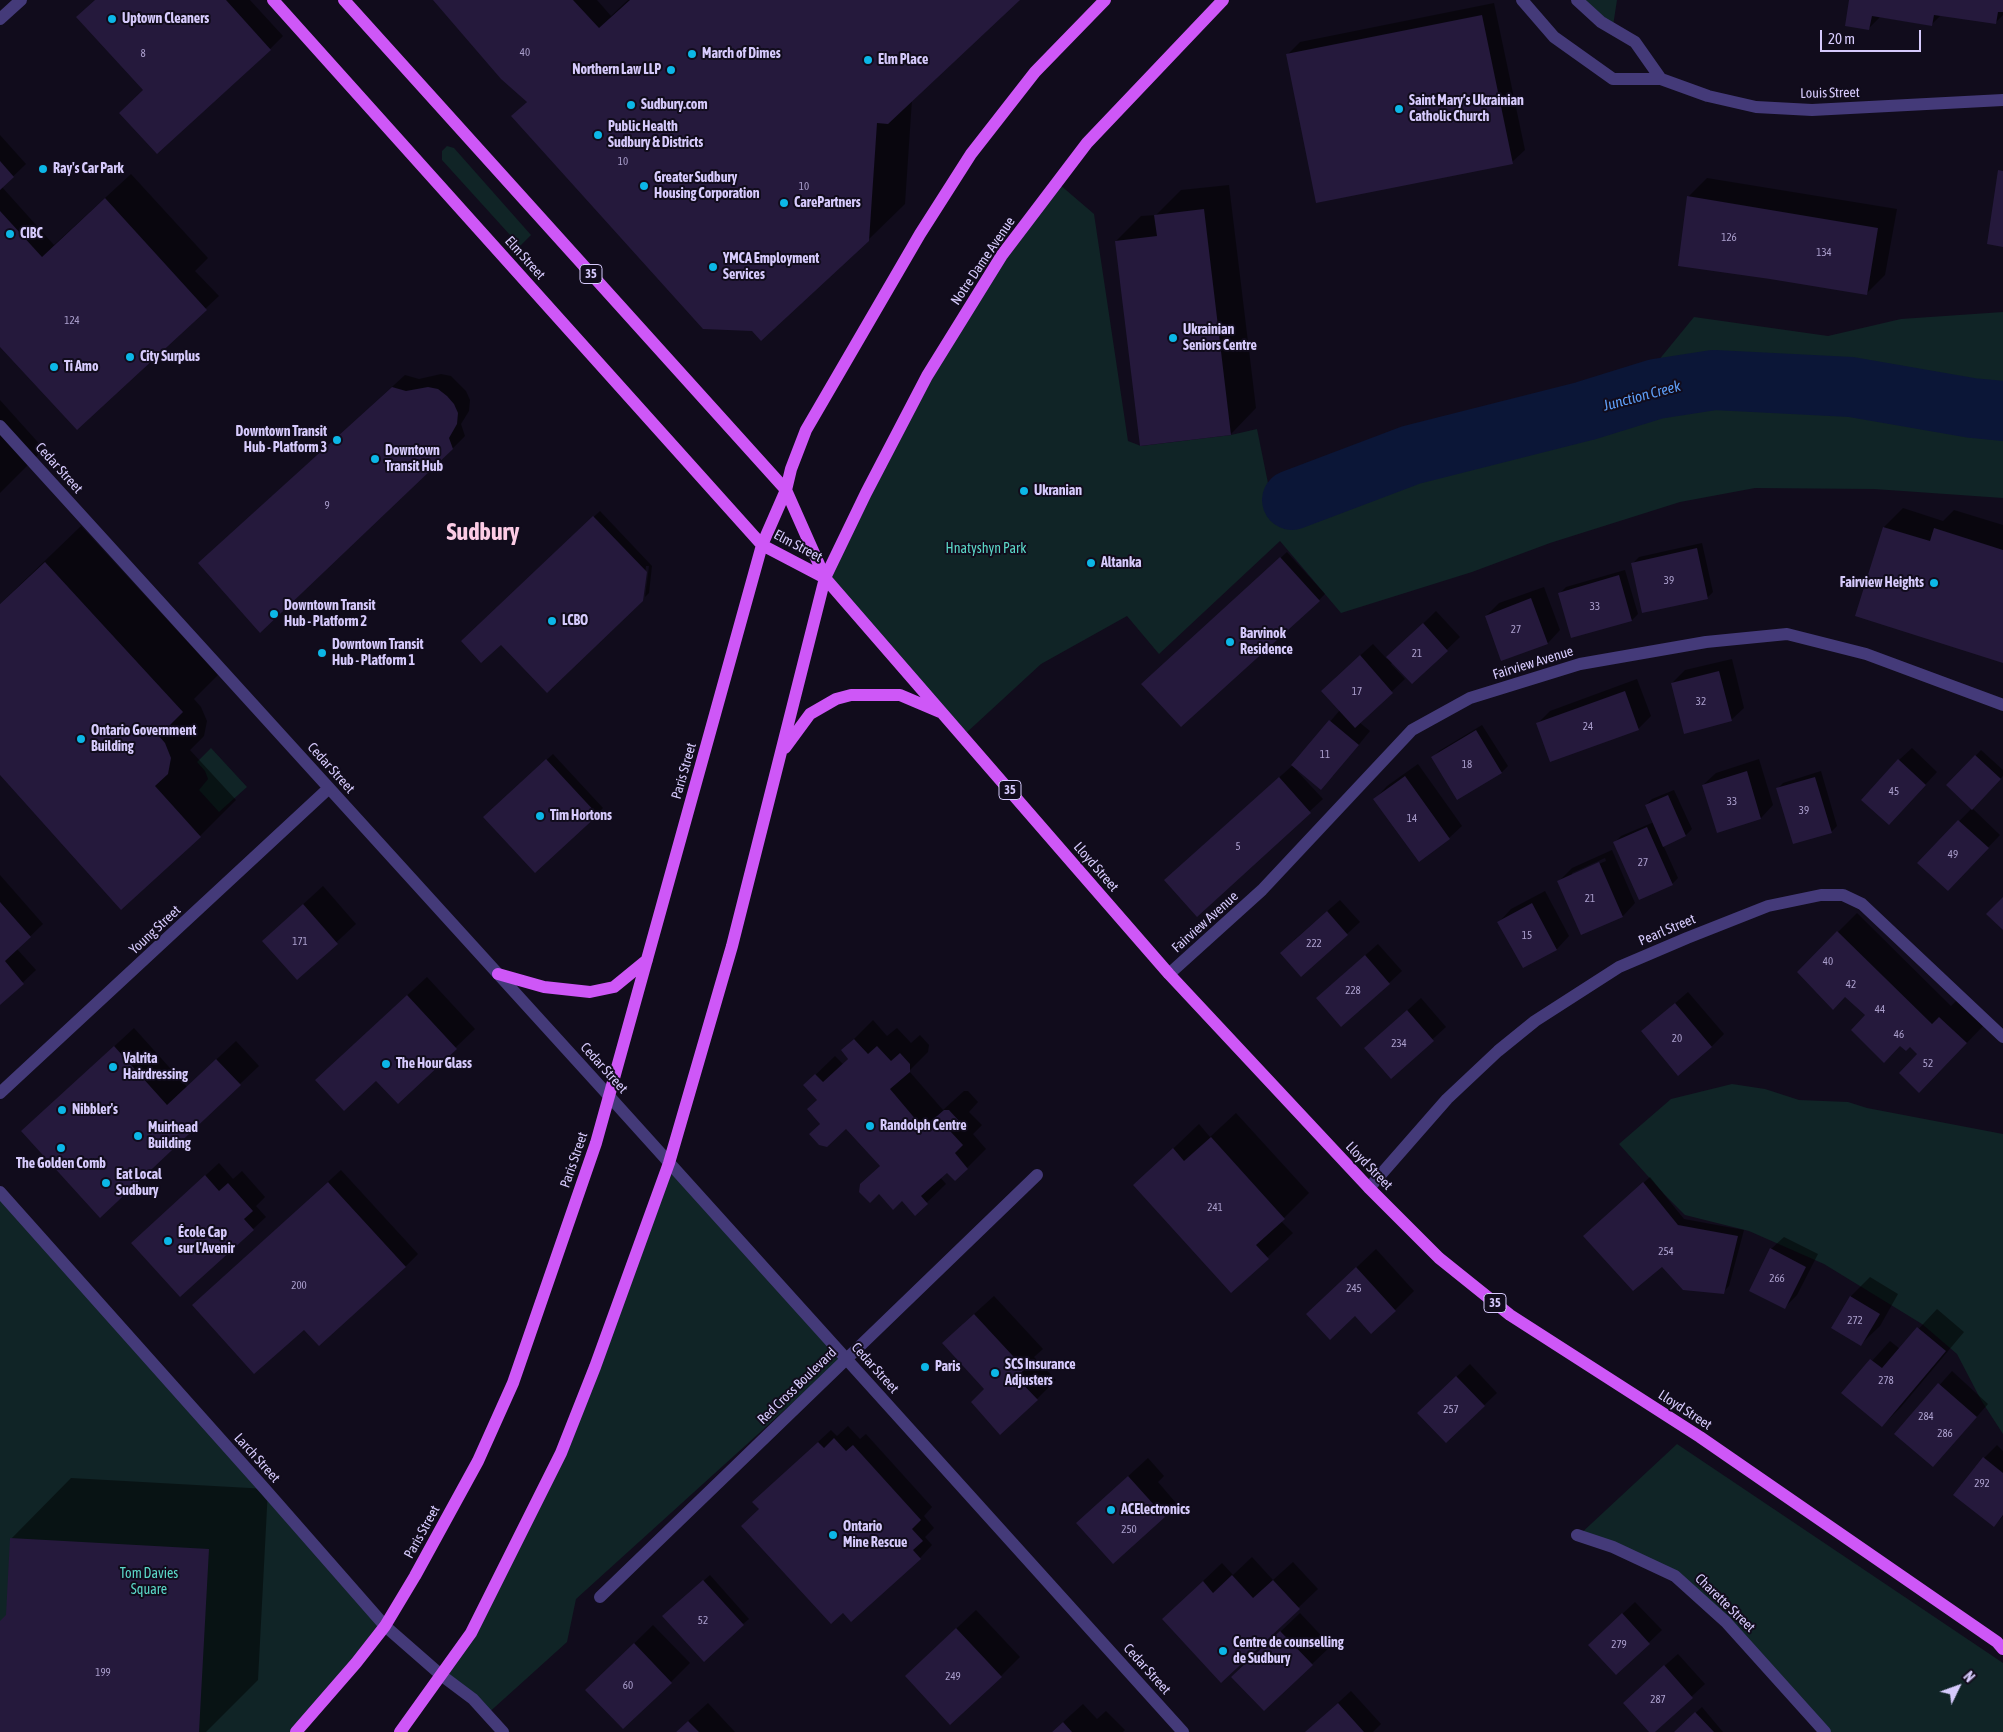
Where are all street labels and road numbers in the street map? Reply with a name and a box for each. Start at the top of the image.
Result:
street label: Louis Street [1800,84,1860,102]
street label: Notre Dame Avenue [947,214,1019,308]
street label: Elm Street [501,233,549,283]
road number: 35 [580,264,602,284]
street label: Cedar Street [32,439,86,497]
street label: Elm Street [771,526,825,566]
street label: Fairview Avenue [1491,643,1575,683]
street label: Cedar Street [304,739,358,797]
street label: Paris Street [668,741,700,801]
road number: 35 [999,780,1021,800]
street label: Lloyd Street [1070,839,1122,895]
street label: Fairview Avenue [1168,888,1242,956]
street label: Young Street [126,902,184,958]
street label: Pearl Street [1636,911,1698,949]
street label: Cedar Street [577,1039,631,1097]
street label: Paris Street [557,1130,591,1190]
street label: Lloyd Street [1342,1138,1396,1194]
road number: 35 [1484,1294,1506,1312]
street label: Cedar Street [848,1339,902,1397]
street label: Red Cross Boulevard [754,1344,840,1428]
street label: Lloyd Street [1655,1387,1715,1433]
street label: Larch Street [230,1430,284,1486]
street label: Paris Street [401,1503,443,1561]
street label: Charette Street [1691,1570,1759,1636]
street label: Cedar Street [1120,1640,1174,1698]

